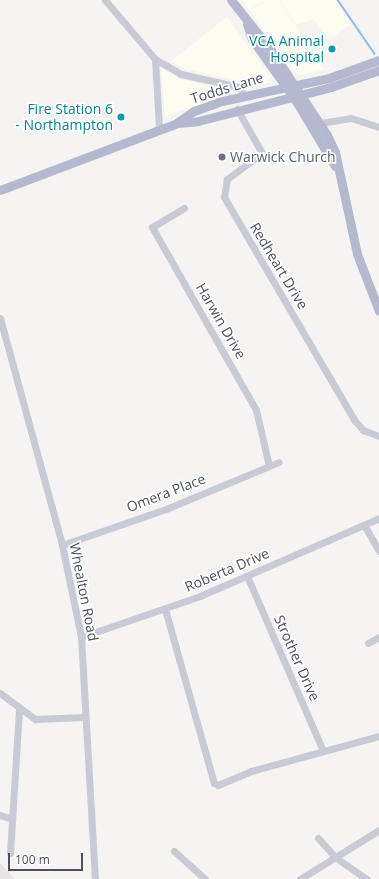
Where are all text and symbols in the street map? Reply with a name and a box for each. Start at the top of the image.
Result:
place label: VCA Animal Hospital [249,33,324,66]
marker: VCA Animal Hospital [327,44,337,54]
street label: Todds Lane [189,69,265,107]
place label: Fire Station 6 - Northampton [15,101,113,134]
marker: Fire Station 6 - Northampton [116,112,126,122]
place label: Warwick Church [230,149,336,165]
marker: Warwick Church [217,152,227,162]
street label: Redheart Drive [247,220,311,312]
street label: Harwin Drive [193,280,249,362]
street label: Omera Place [124,470,208,516]
street label: Whealton Road [66,541,102,643]
street label: Roberta Drive [182,545,272,595]
street label: Strother Drive [271,613,323,703]
scale bar [10,845,85,871]
text: 100 m [15,851,50,868]

